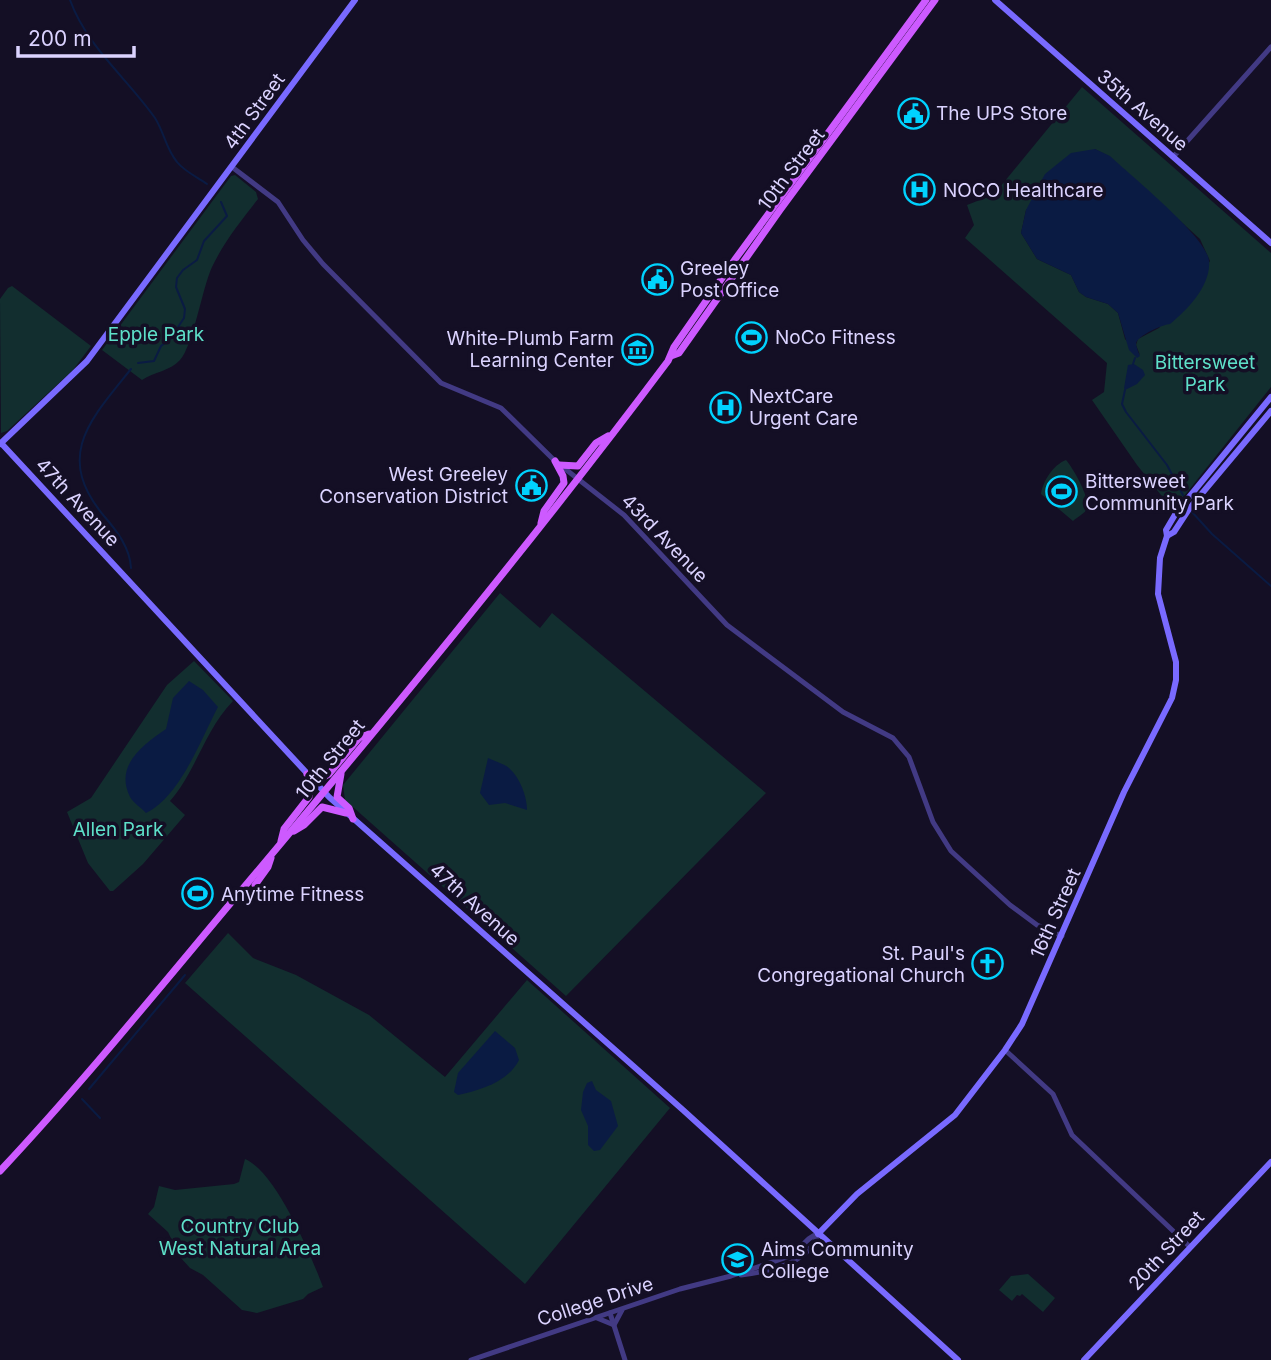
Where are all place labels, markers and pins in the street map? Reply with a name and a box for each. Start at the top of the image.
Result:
public building icon: The UPS Store [896,96,930,130]
place label: The UPS Store [936,102,1067,125]
hospital icon: NOCO Healthcare [903,173,937,207]
place label: NOCO Healthcare [943,179,1104,202]
place label: Greeley Post Office [680,257,779,302]
public building icon: Greeley Post Office [640,262,674,296]
sports icon: NoCo Fitness [735,320,769,354]
place label: NoCo Fitness [775,326,896,349]
place label: White-Plumb Farm Learning Center [446,327,614,372]
museum icon: White-Plumb Farm Learning Center [620,332,654,366]
place label: NextCare Urgent Care [749,385,858,430]
hospital icon: NextCare Urgent Care [709,390,743,424]
place label: West Greeley Conservation District [319,463,508,508]
public building icon: West Greeley Conservation District [514,468,548,502]
place label: Bittersweet Community Park [1085,470,1234,515]
sports icon: Bittersweet Community Park [1045,475,1079,509]
sports icon: Anytime Fitness [181,877,215,911]
place label: Anytime Fitness [221,883,364,906]
place label: St. Paul's Congregational Church [757,942,965,987]
church icon: St. Paul's Congregational Church [971,947,1005,981]
place label: Aims Community College [761,1238,914,1283]
school or university icon: Aims Community College [721,1243,755,1277]

